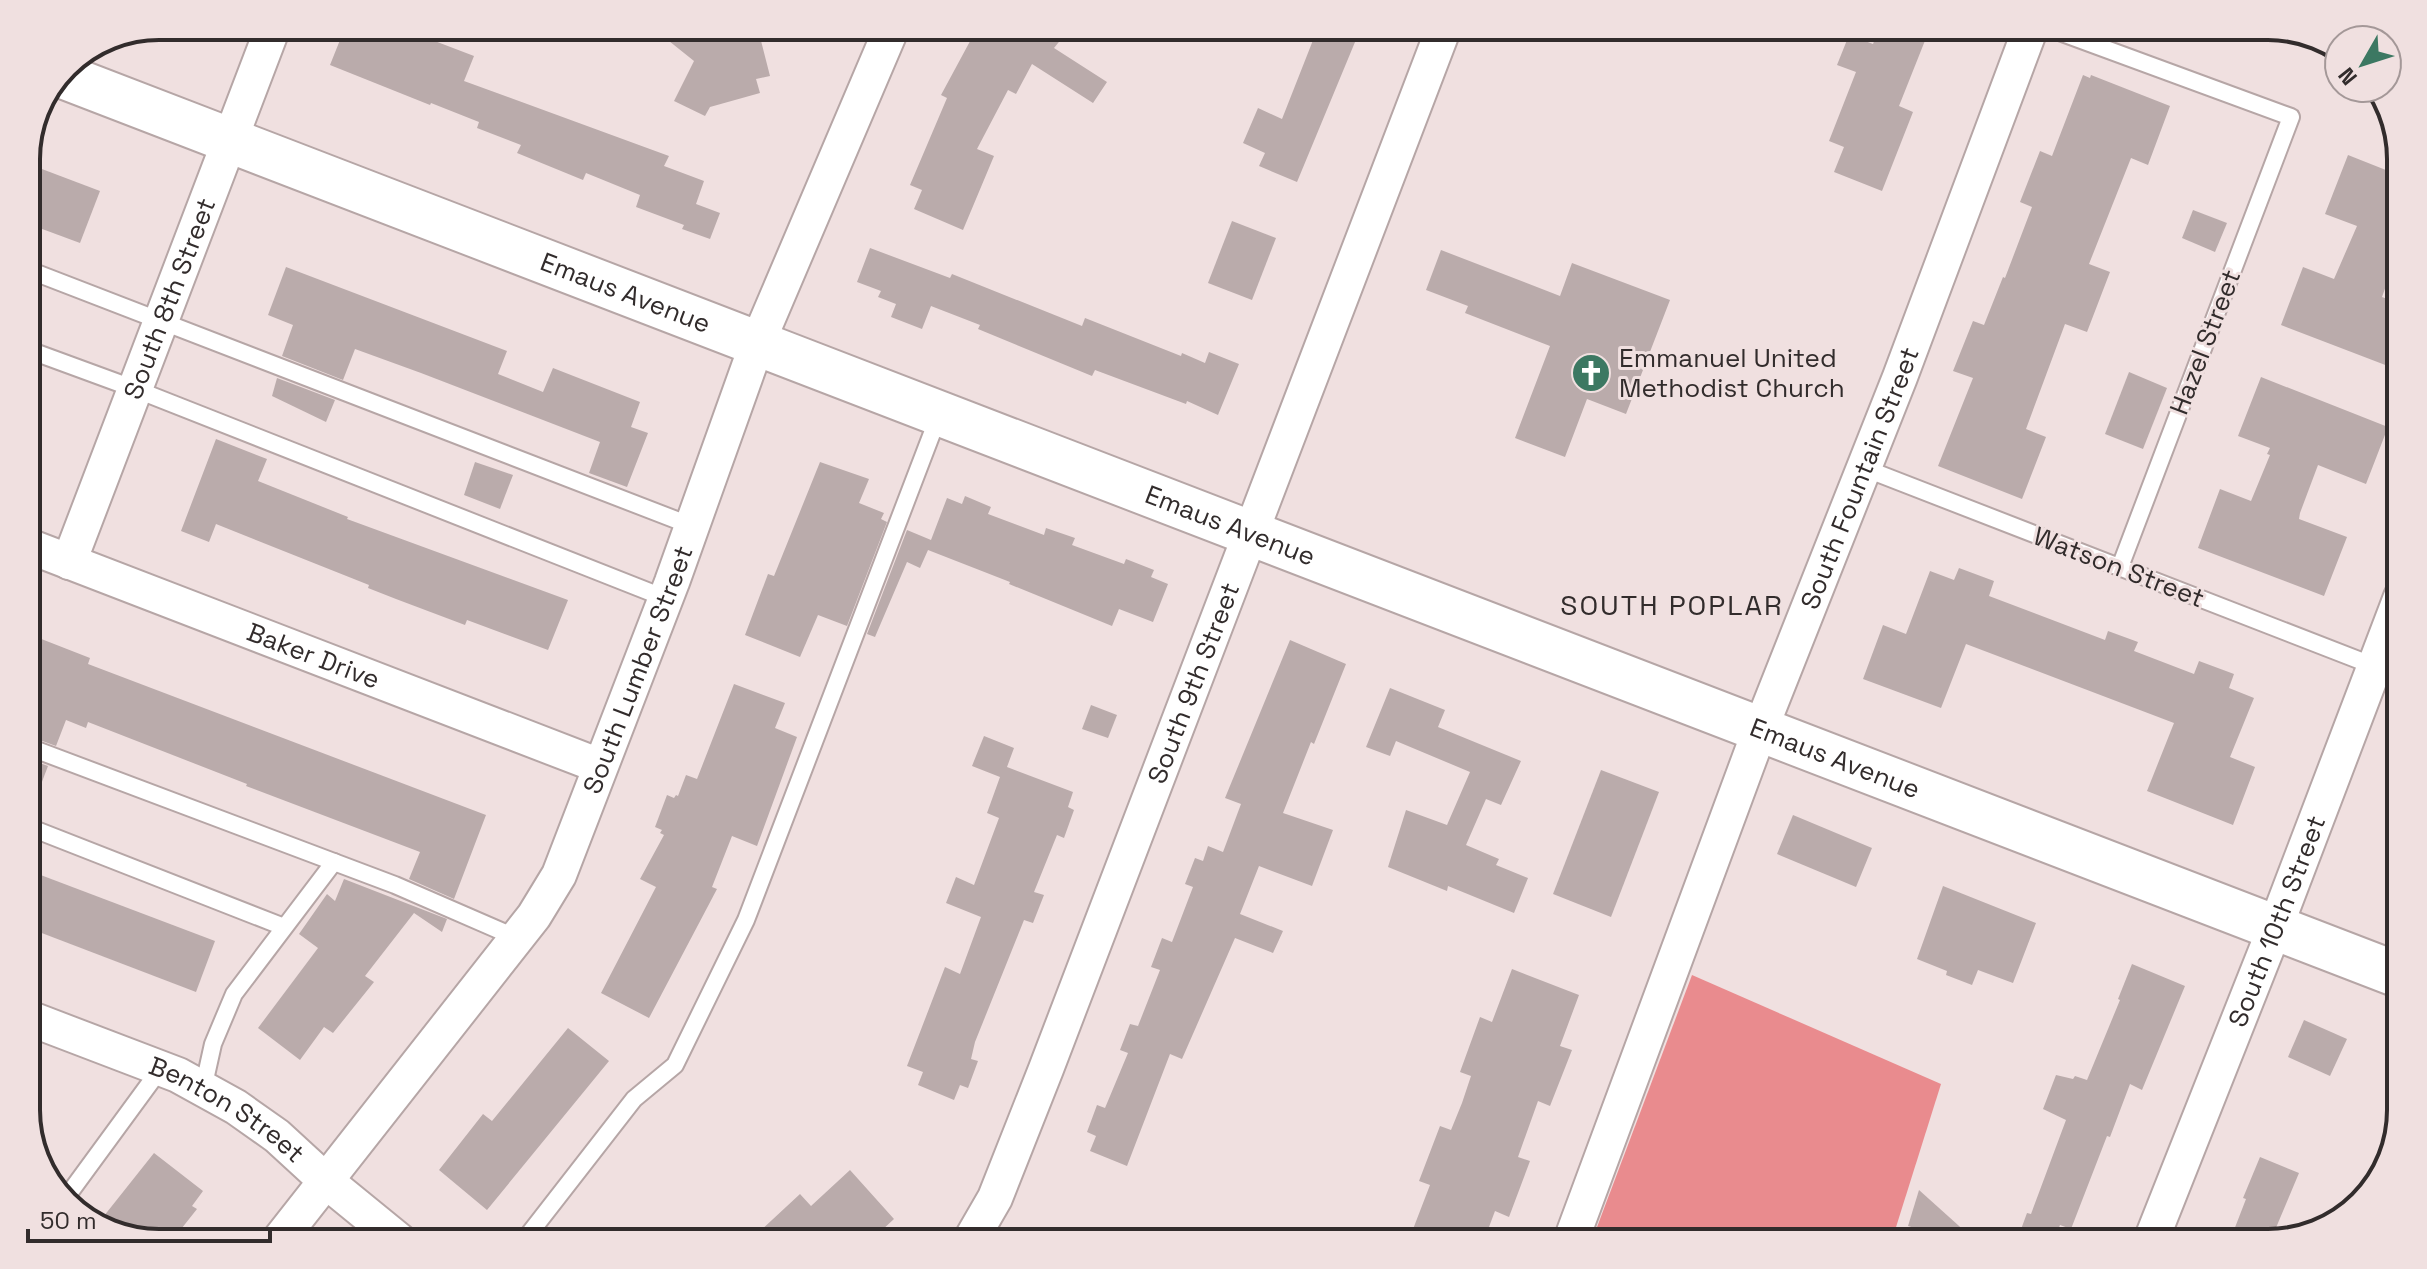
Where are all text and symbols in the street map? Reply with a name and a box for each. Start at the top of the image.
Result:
north arrow [2323,24,2403,104]
text: N [2332,62,2363,91]
street label: South 8th Street [116,193,223,404]
street label: Emaus Avenue [536,245,715,341]
street label: Hazel Street [2162,265,2248,419]
place label: Emmanuel United Methodist Church [1619,341,1845,405]
street label: South Fountain Street [1793,342,1927,614]
church icon: Emmanuel United Methodist Church [1570,352,1612,394]
street label: Emaus Avenue [1140,477,1320,574]
street label: Watson Street [2029,519,2209,615]
street label: South Lumber Street [575,541,701,799]
street label: South 9th Street [1140,578,1247,788]
district label: SOUTH POPLAR [1560,587,1784,623]
street label: Baker Drive [242,615,385,697]
street label: Emaus Avenue [1745,710,1925,806]
street label: South 10th Street [2220,811,2333,1032]
street label: Benton Street [144,1049,312,1170]
scale bar [28,1193,270,1243]
text: 50 m [40,1205,97,1236]

